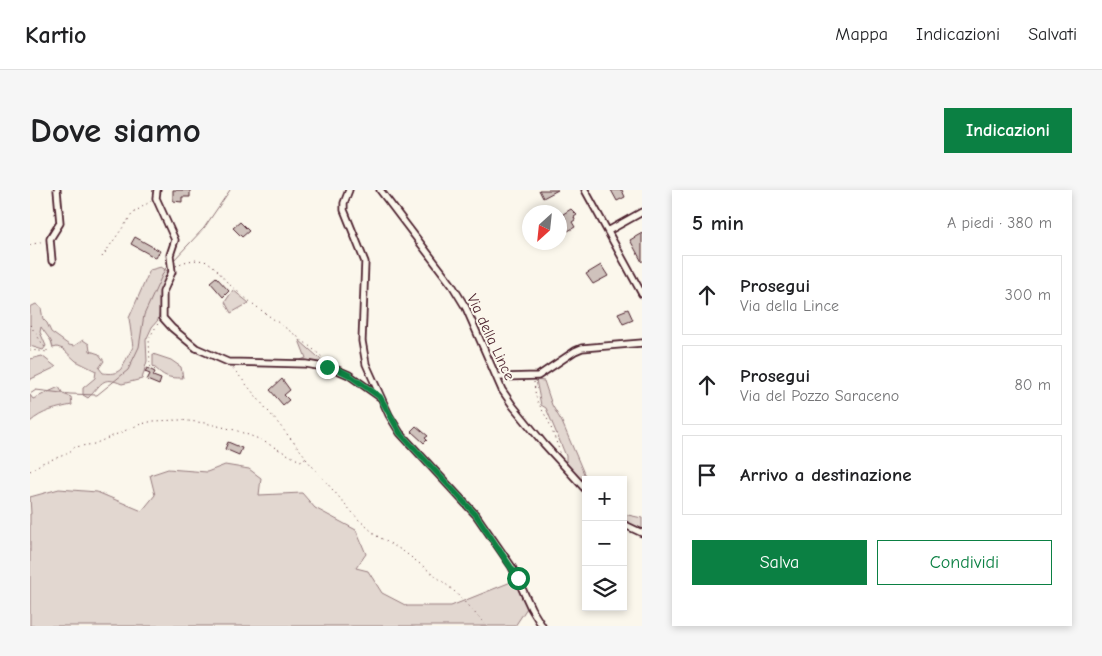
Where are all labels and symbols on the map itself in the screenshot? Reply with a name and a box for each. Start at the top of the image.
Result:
north arrow [522,205,567,250]
street label: Via della Lince [463,291,519,383]
route end [316,356,339,379]
route start [507,567,530,590]

